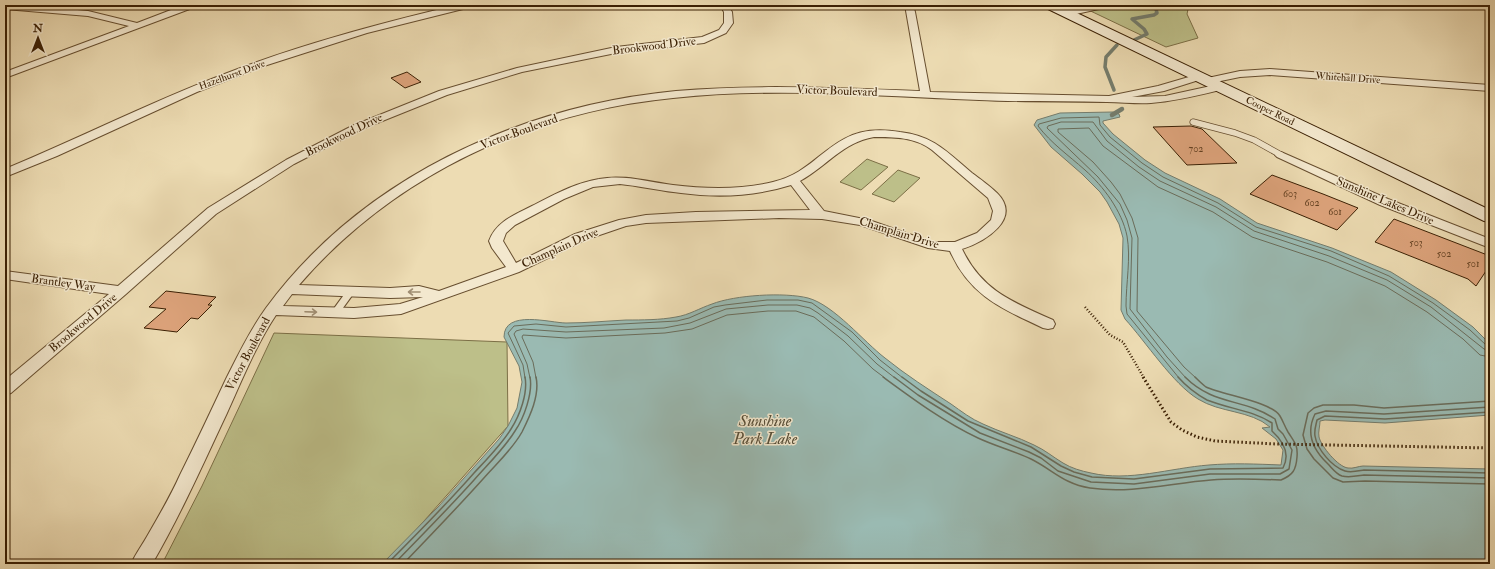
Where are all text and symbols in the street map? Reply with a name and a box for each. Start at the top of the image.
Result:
north arrow [18,18,58,58]
text: N [32,22,44,35]
street label: Brookwood Drive [611,33,697,59]
street label: Hazelhurst Drive [197,57,267,93]
street label: Whitehall Drive [1314,70,1381,86]
street label: Victor Boulevard [796,82,878,100]
street label: Cooper Road [1243,94,1296,129]
street label: Brookwood Drive [303,110,385,160]
street label: Victor Boulevard [478,111,560,153]
house number: 702 [1189,143,1203,155]
street label: Sunshine Lakes Drive [1334,174,1436,228]
house number: 603 [1283,188,1297,200]
house number: 602 [1304,197,1320,209]
house number: 601 [1328,206,1342,218]
street label: Champlain Drive [857,214,941,252]
street label: Champlain Drive [519,224,601,272]
house number: 503 [1409,237,1423,249]
house number: 502 [1437,248,1451,260]
house number: 501 [1467,258,1480,270]
street label: Brantley Way [30,271,97,295]
one-way arrow [408,288,421,296]
street label: Brookwood Drive [46,290,120,356]
one-way arrow [304,308,317,315]
street label: Victor Boulevard [222,315,274,393]
water label: Sunshine Park Lake [732,411,798,449]

